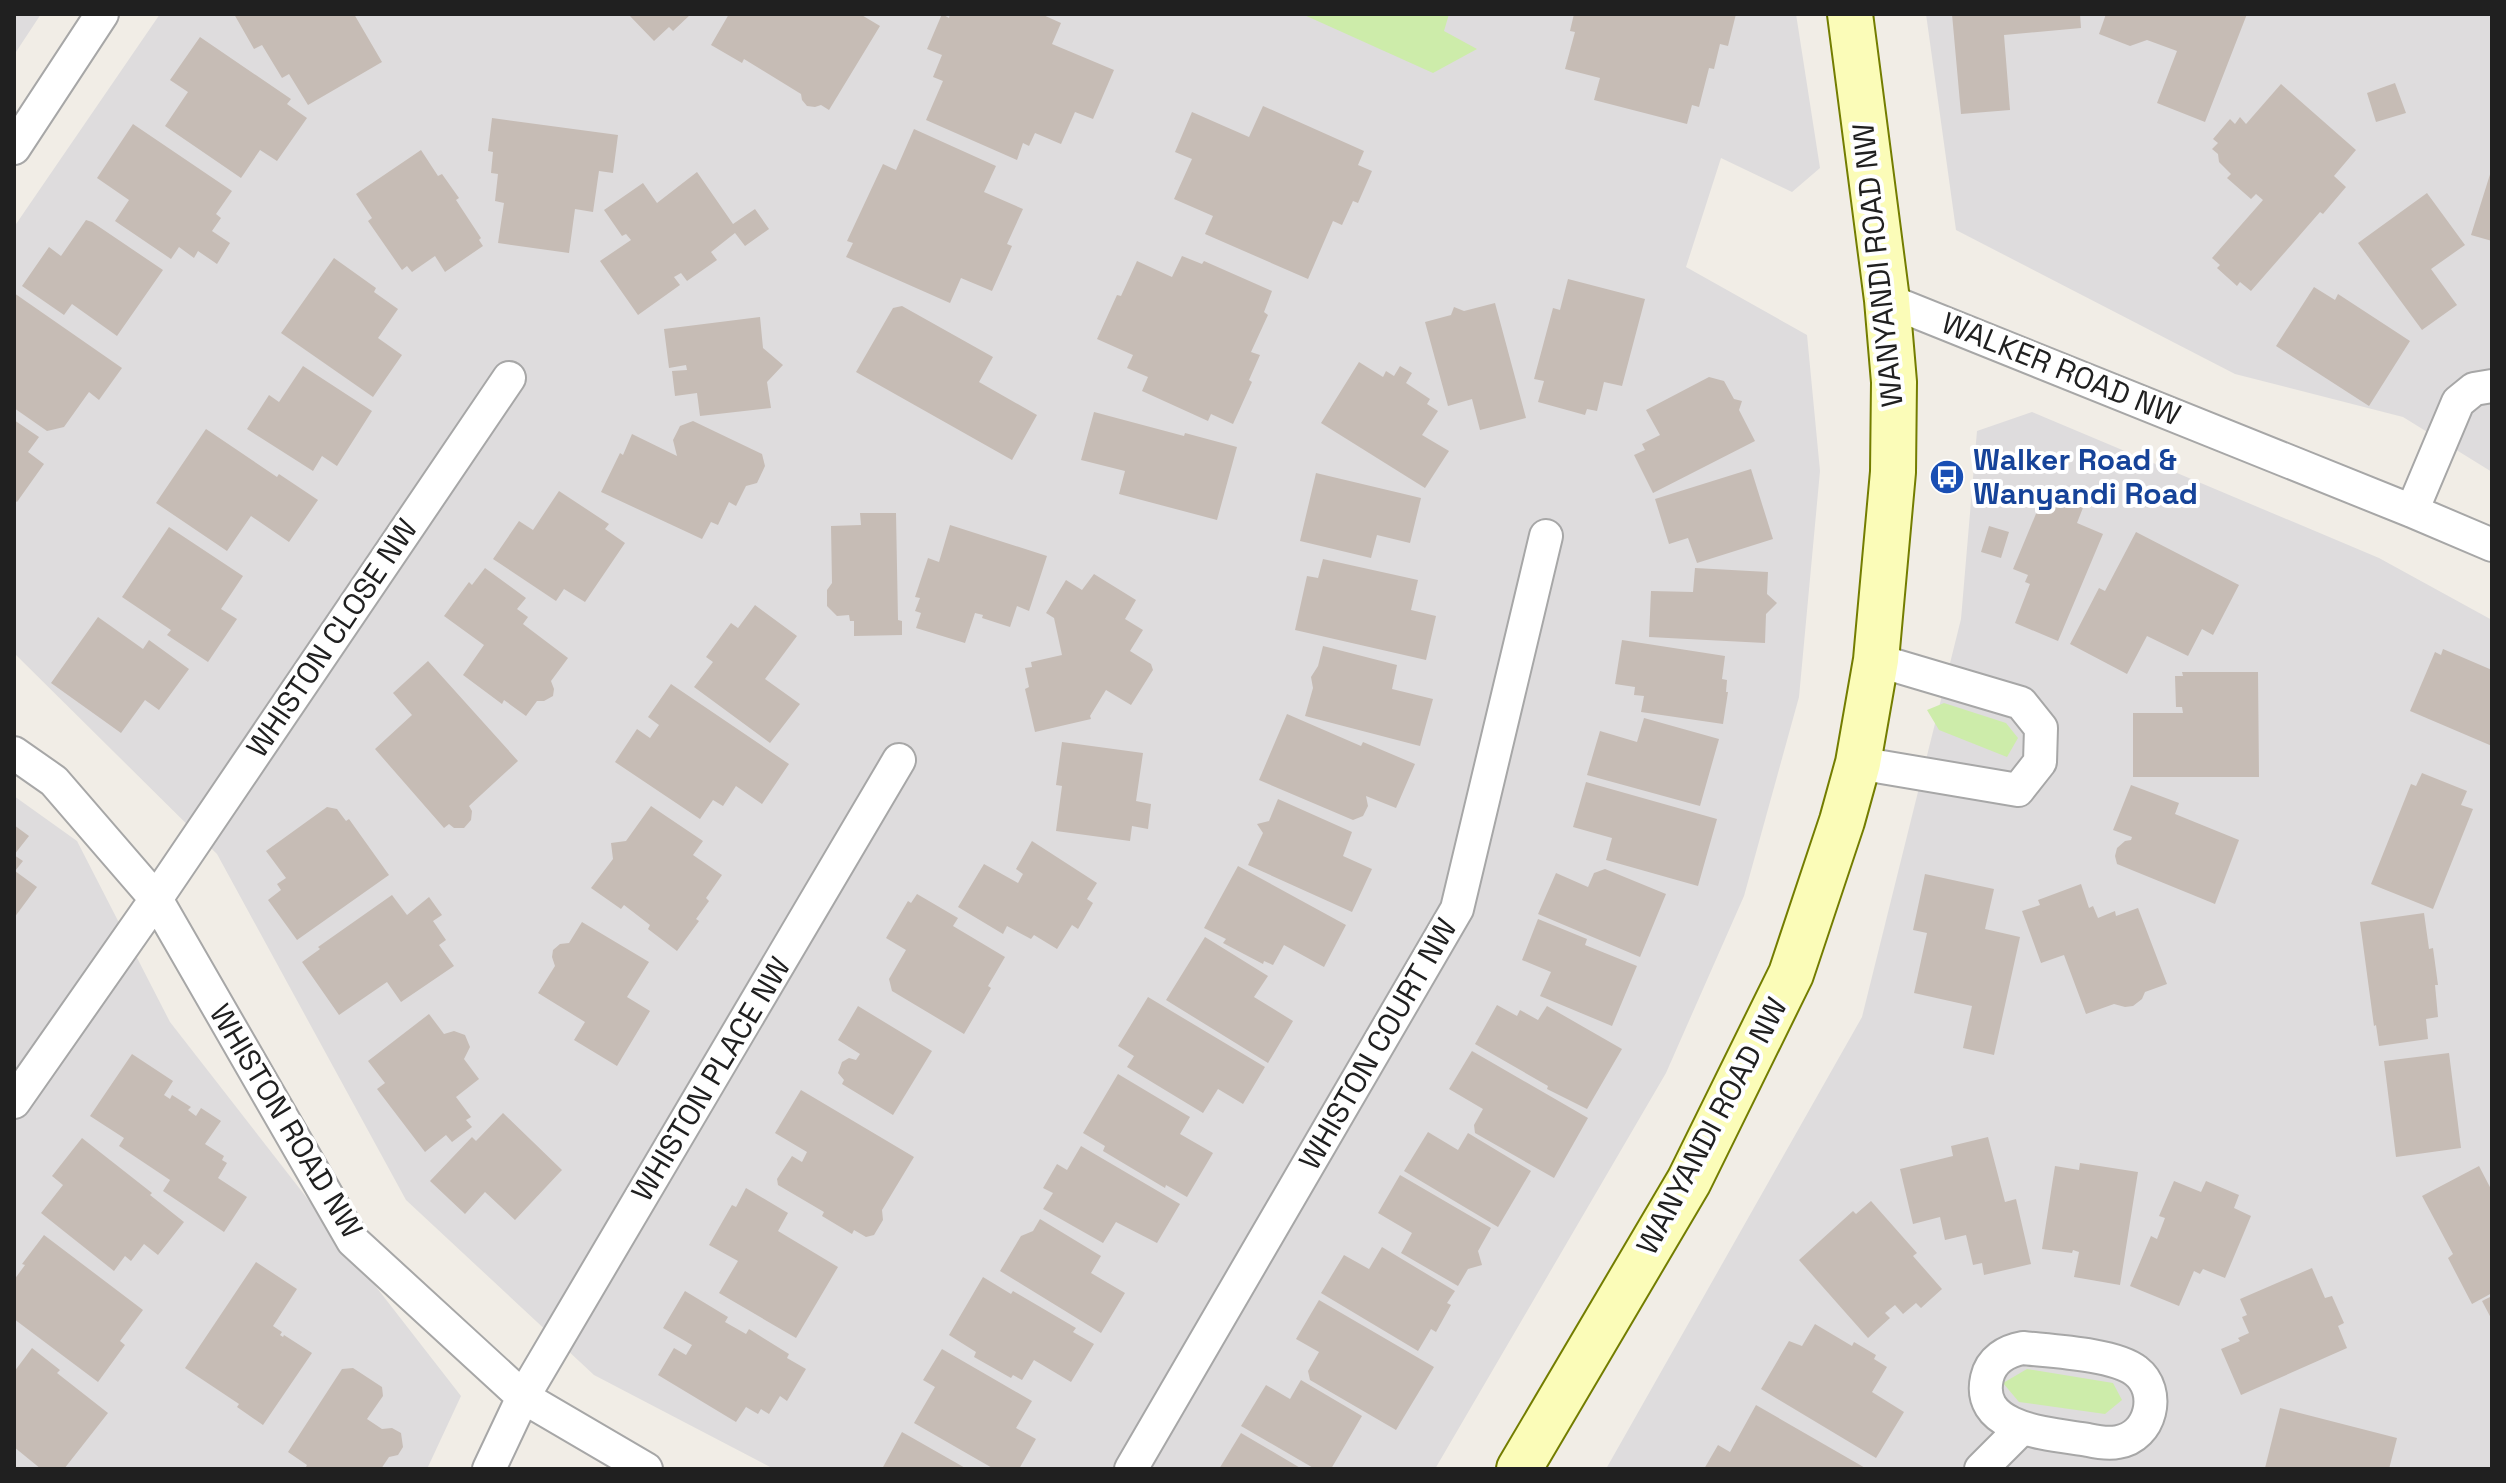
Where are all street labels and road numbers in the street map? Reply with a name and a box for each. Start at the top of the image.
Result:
street label: WANYANDI ROAD NW [1843,121,1912,409]
street label: WALKER ROAD NW [1936,303,2186,434]
street label: WHISTON CLOSE NW [237,511,426,764]
street label: WHISTON COURT NW [1290,911,1465,1176]
street label: WHISTON PLACE NW [622,949,799,1208]
street label: WANYANDI ROAD NW [1627,991,1796,1261]
street label: WHISTON ROAD NW [201,996,372,1245]

